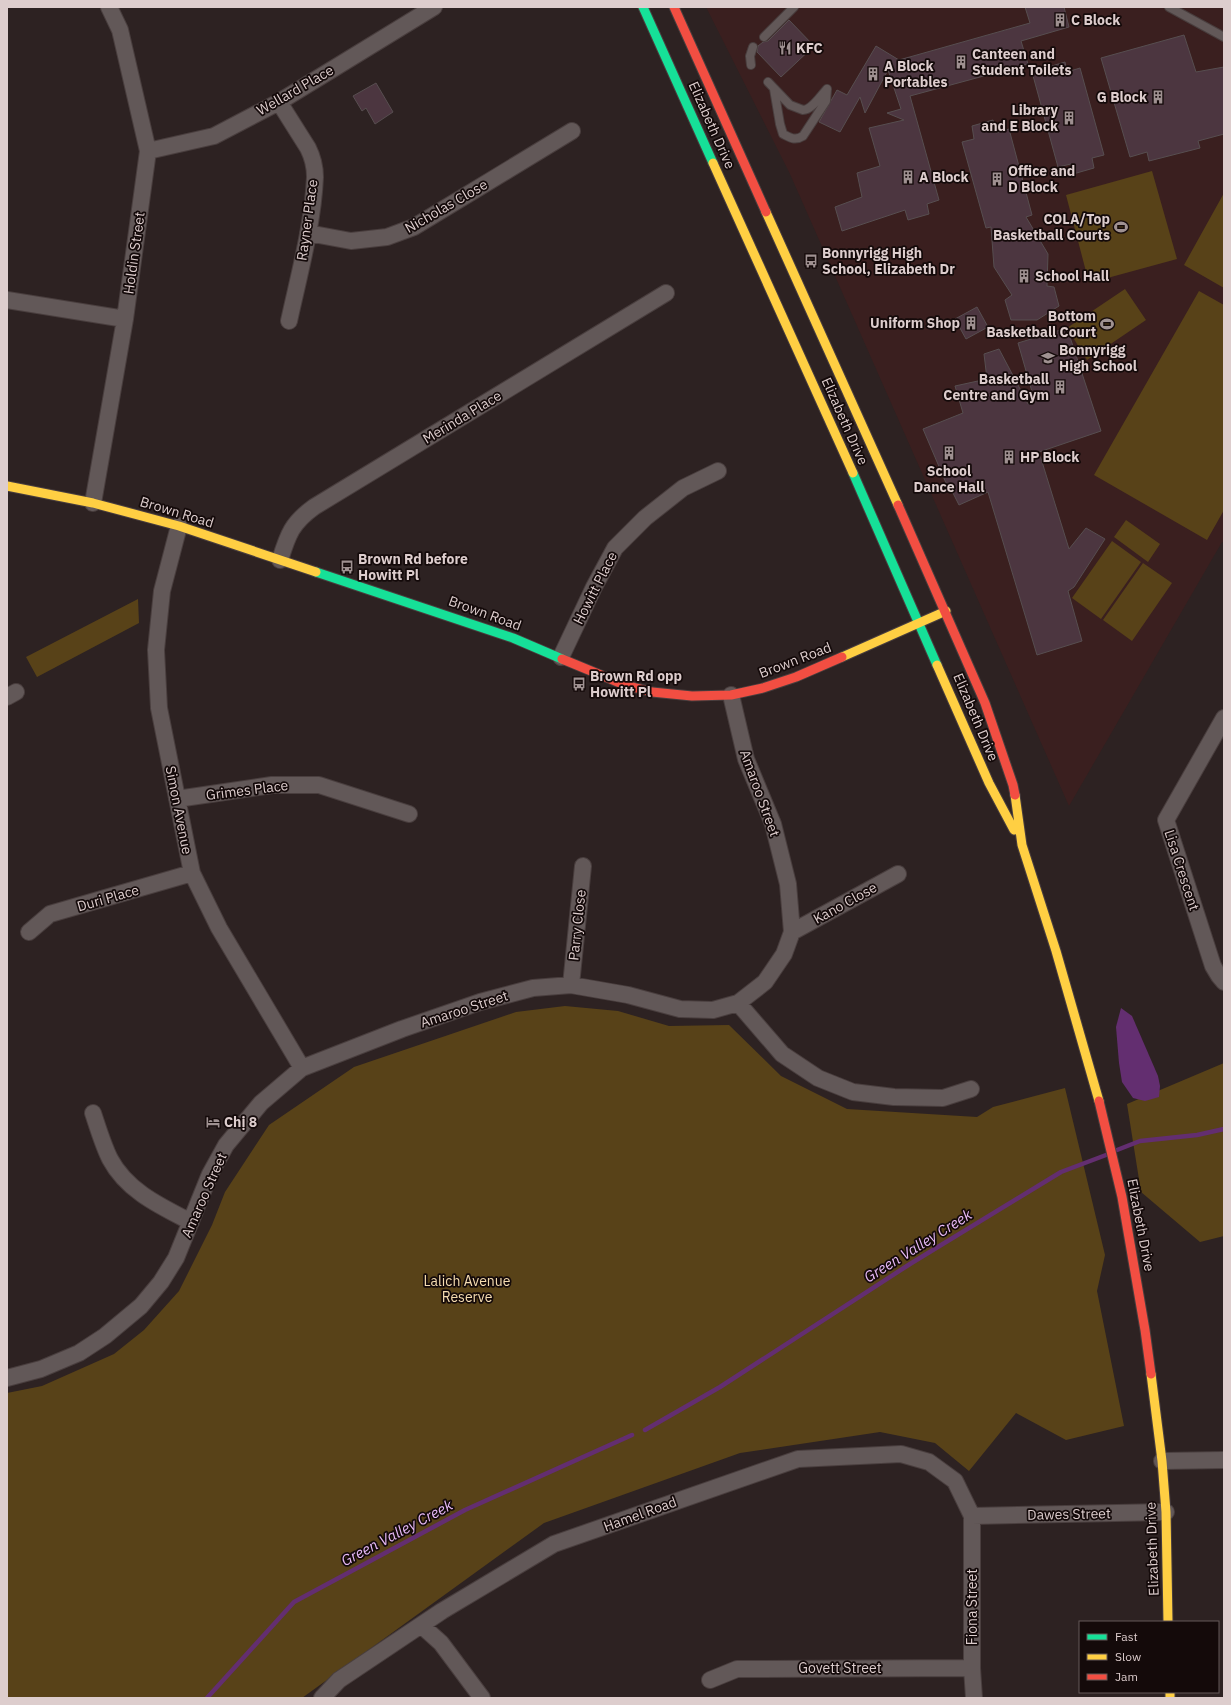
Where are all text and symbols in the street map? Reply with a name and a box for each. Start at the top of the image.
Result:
place label: C Block [1071,11,1121,29]
building icon: C Block [1052,12,1068,28]
place label: KFC [796,39,823,57]
restaurant icon: KFC [777,40,793,56]
place label: Canteen and Student Toilets [972,45,1071,79]
building icon: Canteen and Student Toilets [953,54,969,70]
place label: A Block Portables [884,57,948,91]
street label: Wellard Place [253,61,337,119]
building icon: A Block Portables [865,66,881,82]
street label: Elizabeth Drive [685,78,739,172]
place label: G Block [1097,88,1148,106]
building icon: G Block [1150,89,1166,105]
place label: Library and E Block [981,101,1059,135]
building icon: Library and E Block [1061,110,1077,126]
place label: Office and D Block [1008,162,1075,196]
place label: A Block [919,168,970,186]
building icon: A Block [900,169,916,185]
building icon: Office and D Block [989,171,1005,187]
street label: Nicholas Close [401,175,491,237]
street label: Rayner Place [292,178,322,262]
place label: COLA/Top Basketball Courts [993,210,1110,244]
street label: Holdin Street [119,211,149,295]
sports icon: COLA/Top Basketball Courts [1113,219,1129,235]
place label: Bonnyrigg High School, Elizabeth Dr [822,244,955,278]
bus stop icon: Bonnyrigg High School, Elizabeth Dr [803,253,819,269]
place label: School Hall [1035,267,1109,285]
building icon: School Hall [1016,268,1032,284]
place label: Bottom Basketball Court [986,307,1096,341]
place label: Uniform Shop [870,314,960,332]
building icon: Uniform Shop [963,315,979,331]
sports icon: Bottom Basketball Court [1099,316,1115,332]
place label: Bonnyrigg High School [1059,341,1137,375]
school or university icon: Bonnyrigg High School [1040,350,1056,366]
place label: Basketball Centre and Gym [943,370,1049,404]
street label: Elizabeth Drive [818,374,872,468]
building icon: Basketball Centre and Gym [1052,379,1068,395]
street label: Merinda Place [419,386,505,448]
building icon: School Dance Hall [941,445,957,461]
place label: HP Block [1020,448,1080,466]
building icon: HP Block [1001,449,1017,465]
place label: School Dance Hall [914,462,984,496]
street label: Brown Road [138,492,216,532]
street label: Howitt Place [569,548,621,627]
place label: Brown Rd before Howitt Pl [358,550,468,584]
bus stop icon: Brown Rd before Howitt Pl [339,559,355,575]
street label: Brown Road [446,592,524,634]
street label: Brown Road [756,638,834,682]
place label: Brown Rd opp Howitt Pl [590,667,682,701]
street label: Elizabeth Drive [949,670,1003,764]
bus stop icon: Brown Rd opp Howitt Pl [571,676,587,692]
street label: Amaroo Street [736,747,784,839]
street label: Simon Avenue [162,764,196,856]
street label: Grimes Place [205,776,290,804]
street label: Lisa Crescent [1160,827,1204,913]
street label: Kano Close [810,878,880,928]
street label: Duri Place [75,880,141,915]
street label: Parry Close [564,888,590,961]
street label: Amaroo Street [418,986,510,1032]
place label: Chị 8 [224,1113,257,1131]
hotel icon: Chị 8 [205,1114,221,1130]
street label: Amaroo Street [177,1150,231,1240]
street label: Elizabeth Drive [1123,1177,1159,1273]
water label: Green Valley Creek [860,1205,975,1286]
park label: Lalich Avenue Reserve [424,1272,511,1306]
street label: Hamel Road [601,1492,679,1536]
water label: Green Valley Creek [338,1495,456,1570]
street label: Elizabeth Drive [1141,1501,1163,1596]
street label: Dawes Street [1027,1504,1111,1524]
street label: Fiona Street [963,1569,981,1645]
legend [1079,1621,1219,1693]
text: Fast [1115,1629,1138,1644]
text: Slow [1115,1649,1141,1664]
street label: Govett Street [798,1659,882,1677]
text: Jam [1115,1669,1138,1684]

